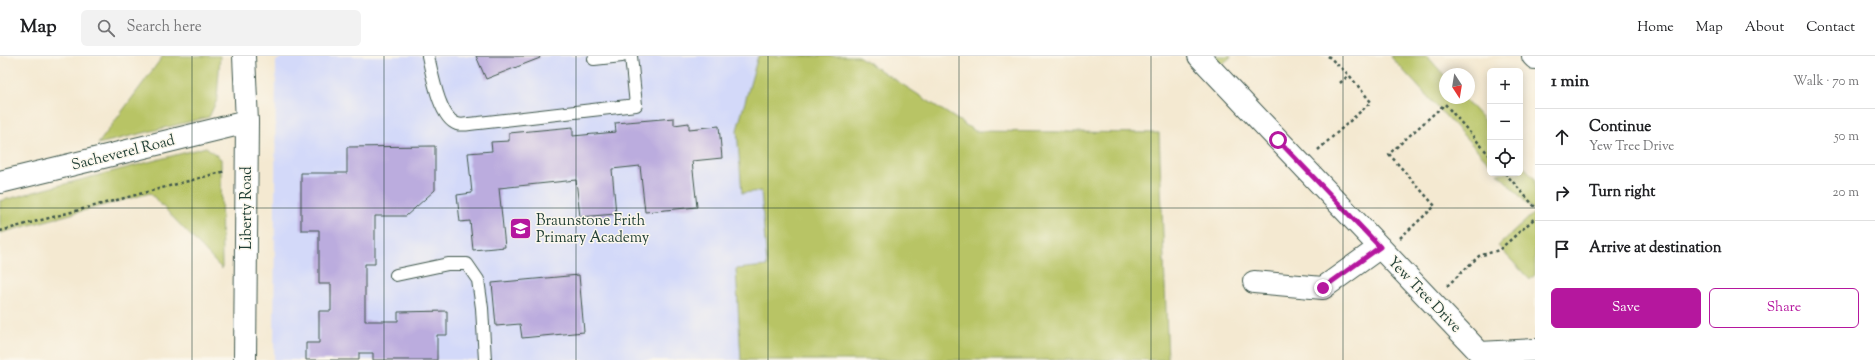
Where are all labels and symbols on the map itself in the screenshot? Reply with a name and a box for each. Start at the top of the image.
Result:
north arrow [1439,68,1475,104]
street label: Sacheverel Road [69,130,178,176]
route start [1269,131,1287,149]
street label: Liberty Road [237,166,258,250]
place label: Braunstone Frith Primary Academy [536,211,650,249]
school or university icon: Braunstone Frith Primary Academy [507,216,533,242]
street label: Yew Tree Drive [1382,252,1466,338]
route end [1314,279,1332,297]

